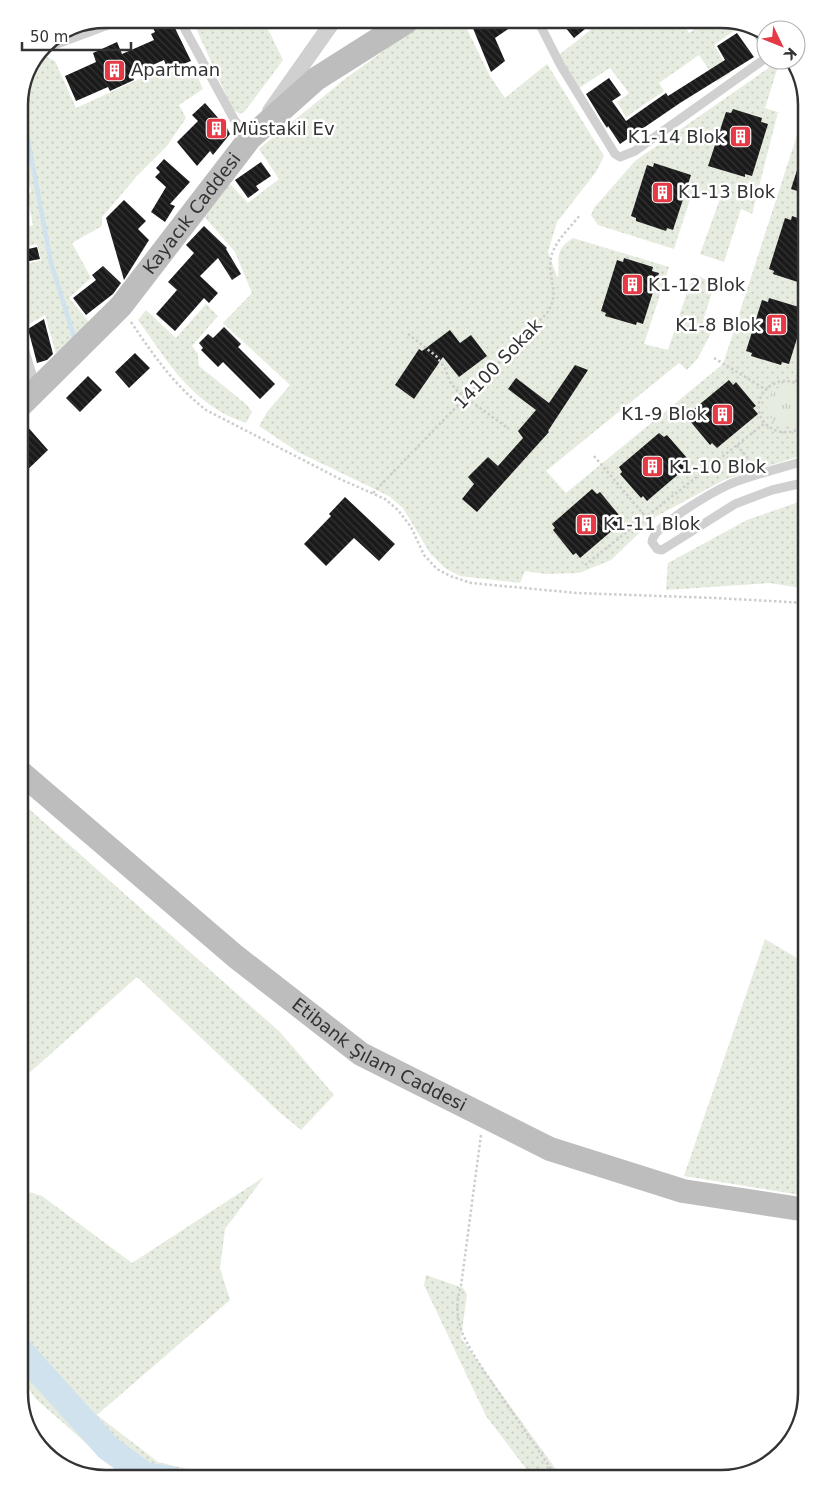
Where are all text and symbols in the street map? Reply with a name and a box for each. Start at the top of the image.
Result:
scale bar [22,20,131,52]
north arrow [756,20,806,70]
text: 50 m [30,28,68,46]
text: K [780,44,800,64]
building icon: Apartman [103,58,127,82]
place label: Apartman [131,59,220,80]
building icon: Müstakil Ev [204,117,228,141]
place label: Müstakil Ev [232,118,335,139]
building icon: K1-14 Blok [729,125,753,149]
place label: K1-14 Blok [628,126,726,147]
street label: Kayacık Caddesi [138,149,245,278]
building icon: K1-13 Blok [650,180,674,204]
place label: K1-13 Blok [678,181,776,202]
building icon: K1-12 Blok [620,273,644,297]
place label: K1-12 Blok [648,274,746,295]
building icon: K1-8 Blok [765,313,789,337]
street label: 14100 Sokak [449,314,546,413]
place label: K1-8 Blok [675,314,762,335]
building icon: K1-9 Blok [711,402,735,426]
place label: K1-9 Blok [621,403,708,424]
building icon: K1-10 Blok [641,455,665,479]
place label: K1-10 Blok [669,456,767,477]
building icon: K1-11 Blok [575,512,599,536]
place label: K1-11 Blok [603,513,701,534]
street label: Etibank Şılam Caddesi [288,993,470,1115]

